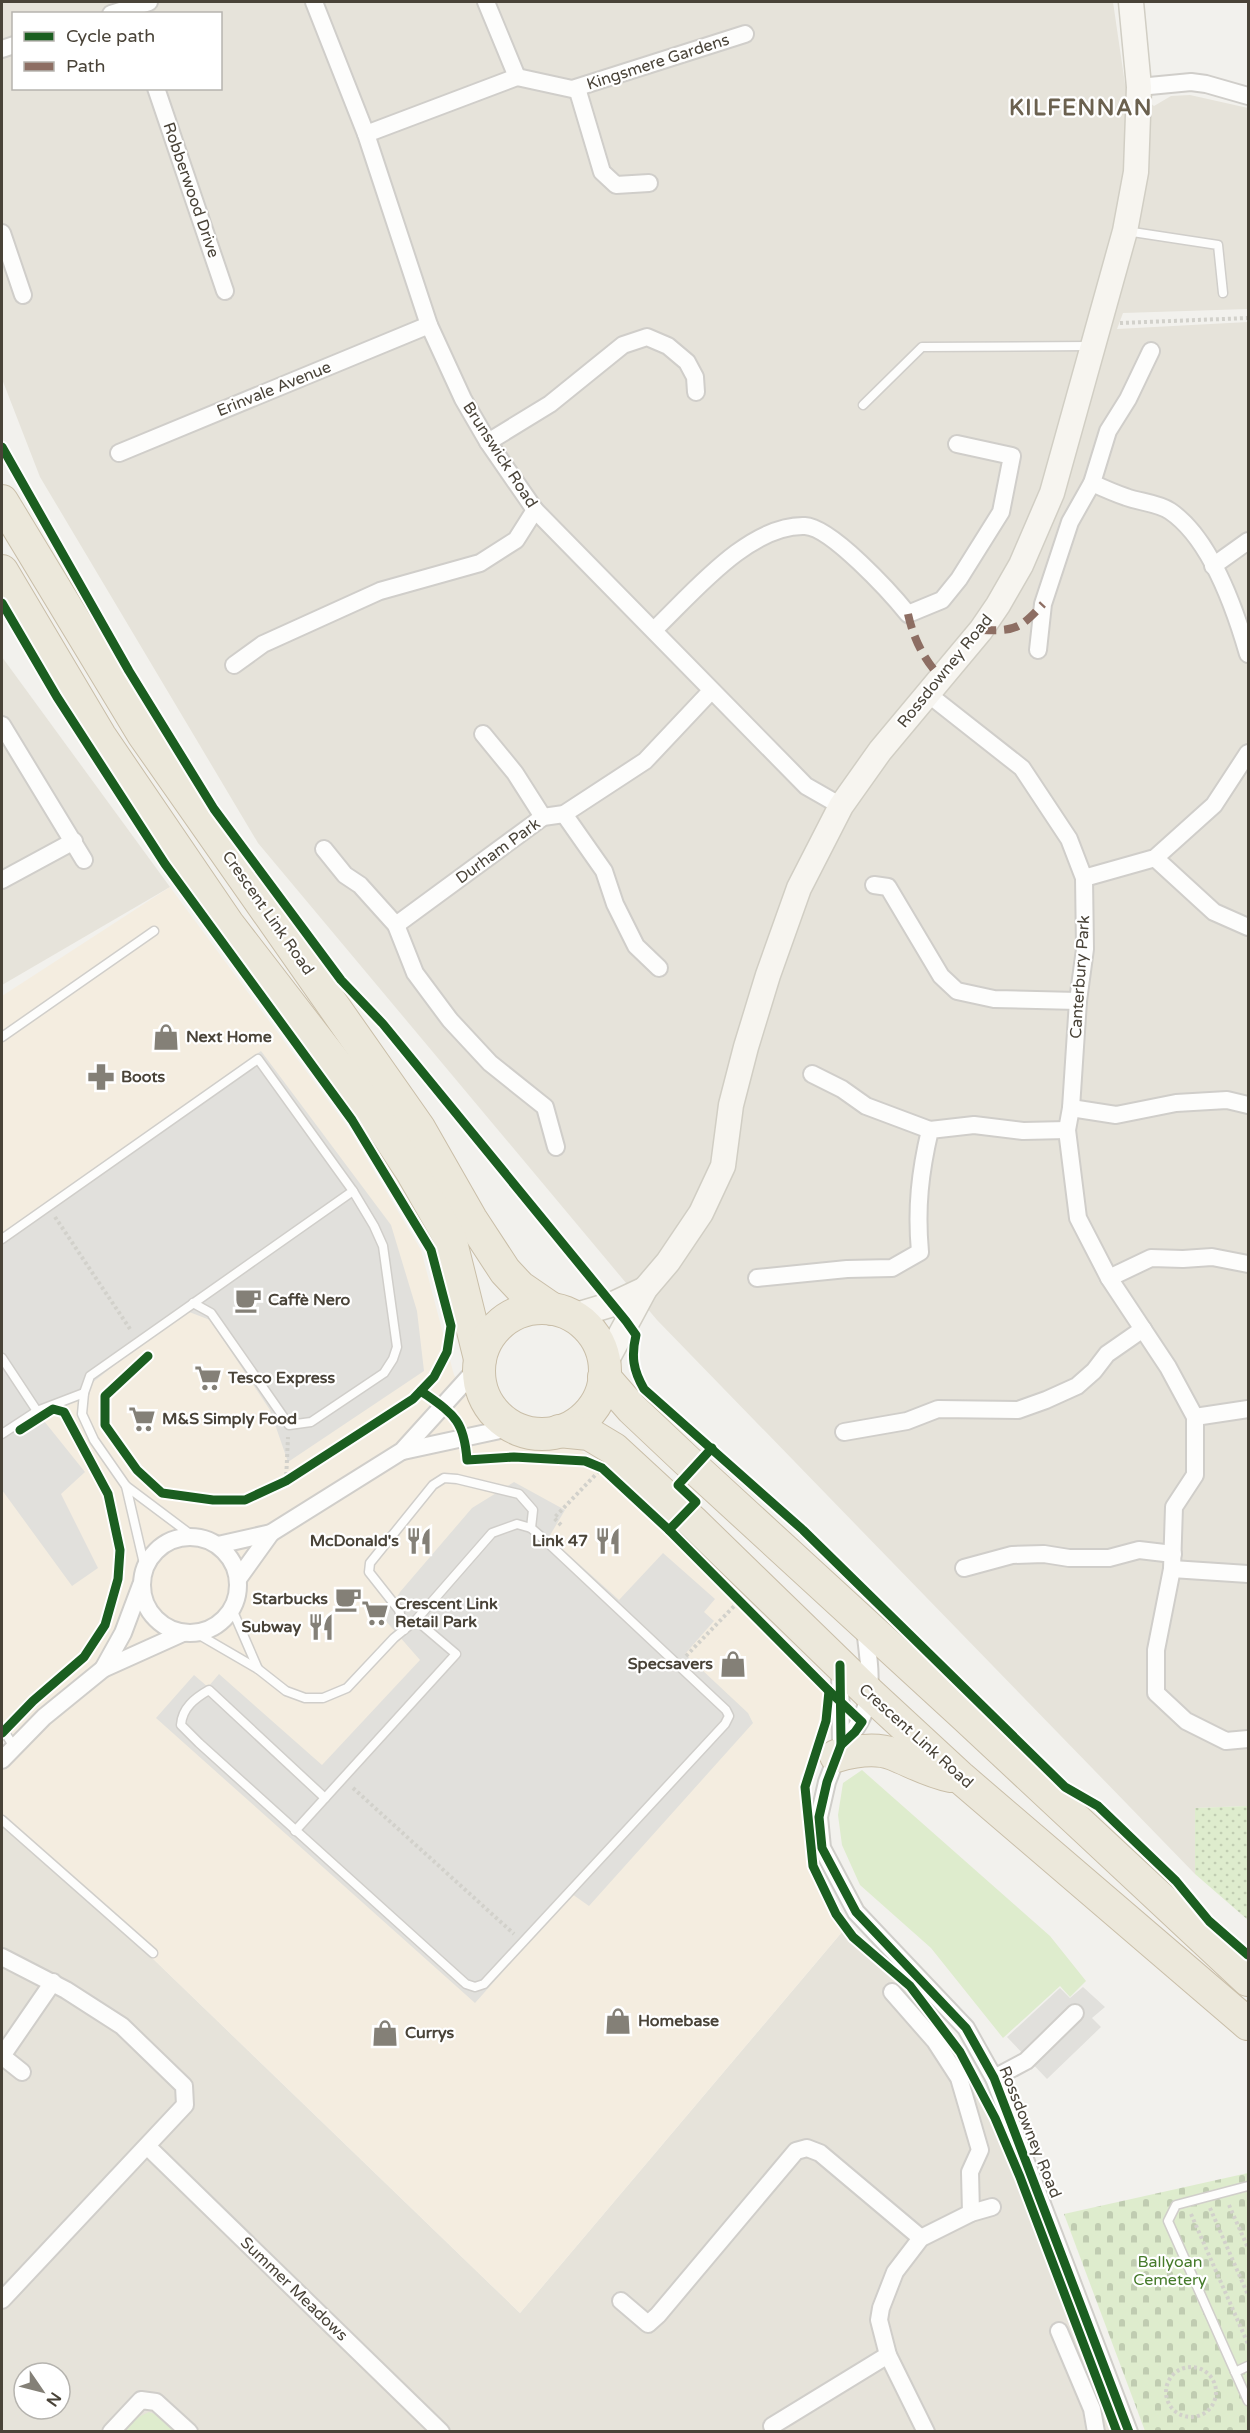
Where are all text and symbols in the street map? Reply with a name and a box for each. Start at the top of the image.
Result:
legend [12,12,222,90]
text: Cycle path [66,25,155,47]
street label: Kingsmere Gardens [584,30,732,94]
text: Path [66,55,105,77]
district label: KILFENNAN [1009,95,1153,121]
street label: Robberwood Drive [158,120,224,260]
street label: Erinvale Avenue [214,357,334,421]
street label: Brunswick Road [458,398,542,512]
street label: Rossdowney Road [893,610,997,732]
street label: Durham Park [452,814,544,888]
street label: Crescent Link Road [218,847,318,979]
street label: Canterbury Park [1066,914,1094,1039]
shop icon: Next Home [151,1022,181,1052]
place label: Next Home [186,1027,272,1047]
pharmacy icon: Boots [86,1062,116,1092]
place label: Boots [121,1067,166,1087]
cafe icon: Caffè Nero [233,1285,263,1315]
place label: Caffè Nero [268,1290,351,1310]
supermarket icon: Tesco Express [193,1363,223,1393]
place label: Tesco Express [227,1368,335,1388]
supermarket icon: M&S Simply Food [127,1404,157,1434]
place label: M&S Simply Food [162,1409,297,1429]
restaurant icon: McDonald's [404,1526,434,1556]
restaurant icon: Link 47 [593,1526,623,1556]
place label: McDonald's [310,1531,399,1551]
place label: Link 47 [532,1531,588,1551]
cafe icon: Starbucks [333,1584,363,1614]
place label: Starbucks [253,1589,328,1609]
place label: Crescent Link Retail Park [395,1594,498,1632]
supermarket icon: Crescent Link Retail Park [360,1598,390,1628]
restaurant icon: Subway [306,1612,336,1642]
place label: Subway [242,1617,301,1637]
shop icon: Specsavers [718,1649,748,1679]
place label: Specsavers [628,1654,713,1674]
street label: Crescent Link Road [855,1679,977,1793]
shop icon: Homebase [603,2006,633,2036]
place label: Homebase [638,2011,719,2031]
shop icon: Currys [370,2018,400,2048]
place label: Currys [405,2023,455,2043]
street label: Rossdowney Road [994,2063,1066,2201]
street label: Summer Meadows [236,2233,352,2345]
park label: Ballyoan Cemetery [1133,2252,1207,2290]
north arrow [12,2361,72,2421]
text: N [42,2388,65,2410]

